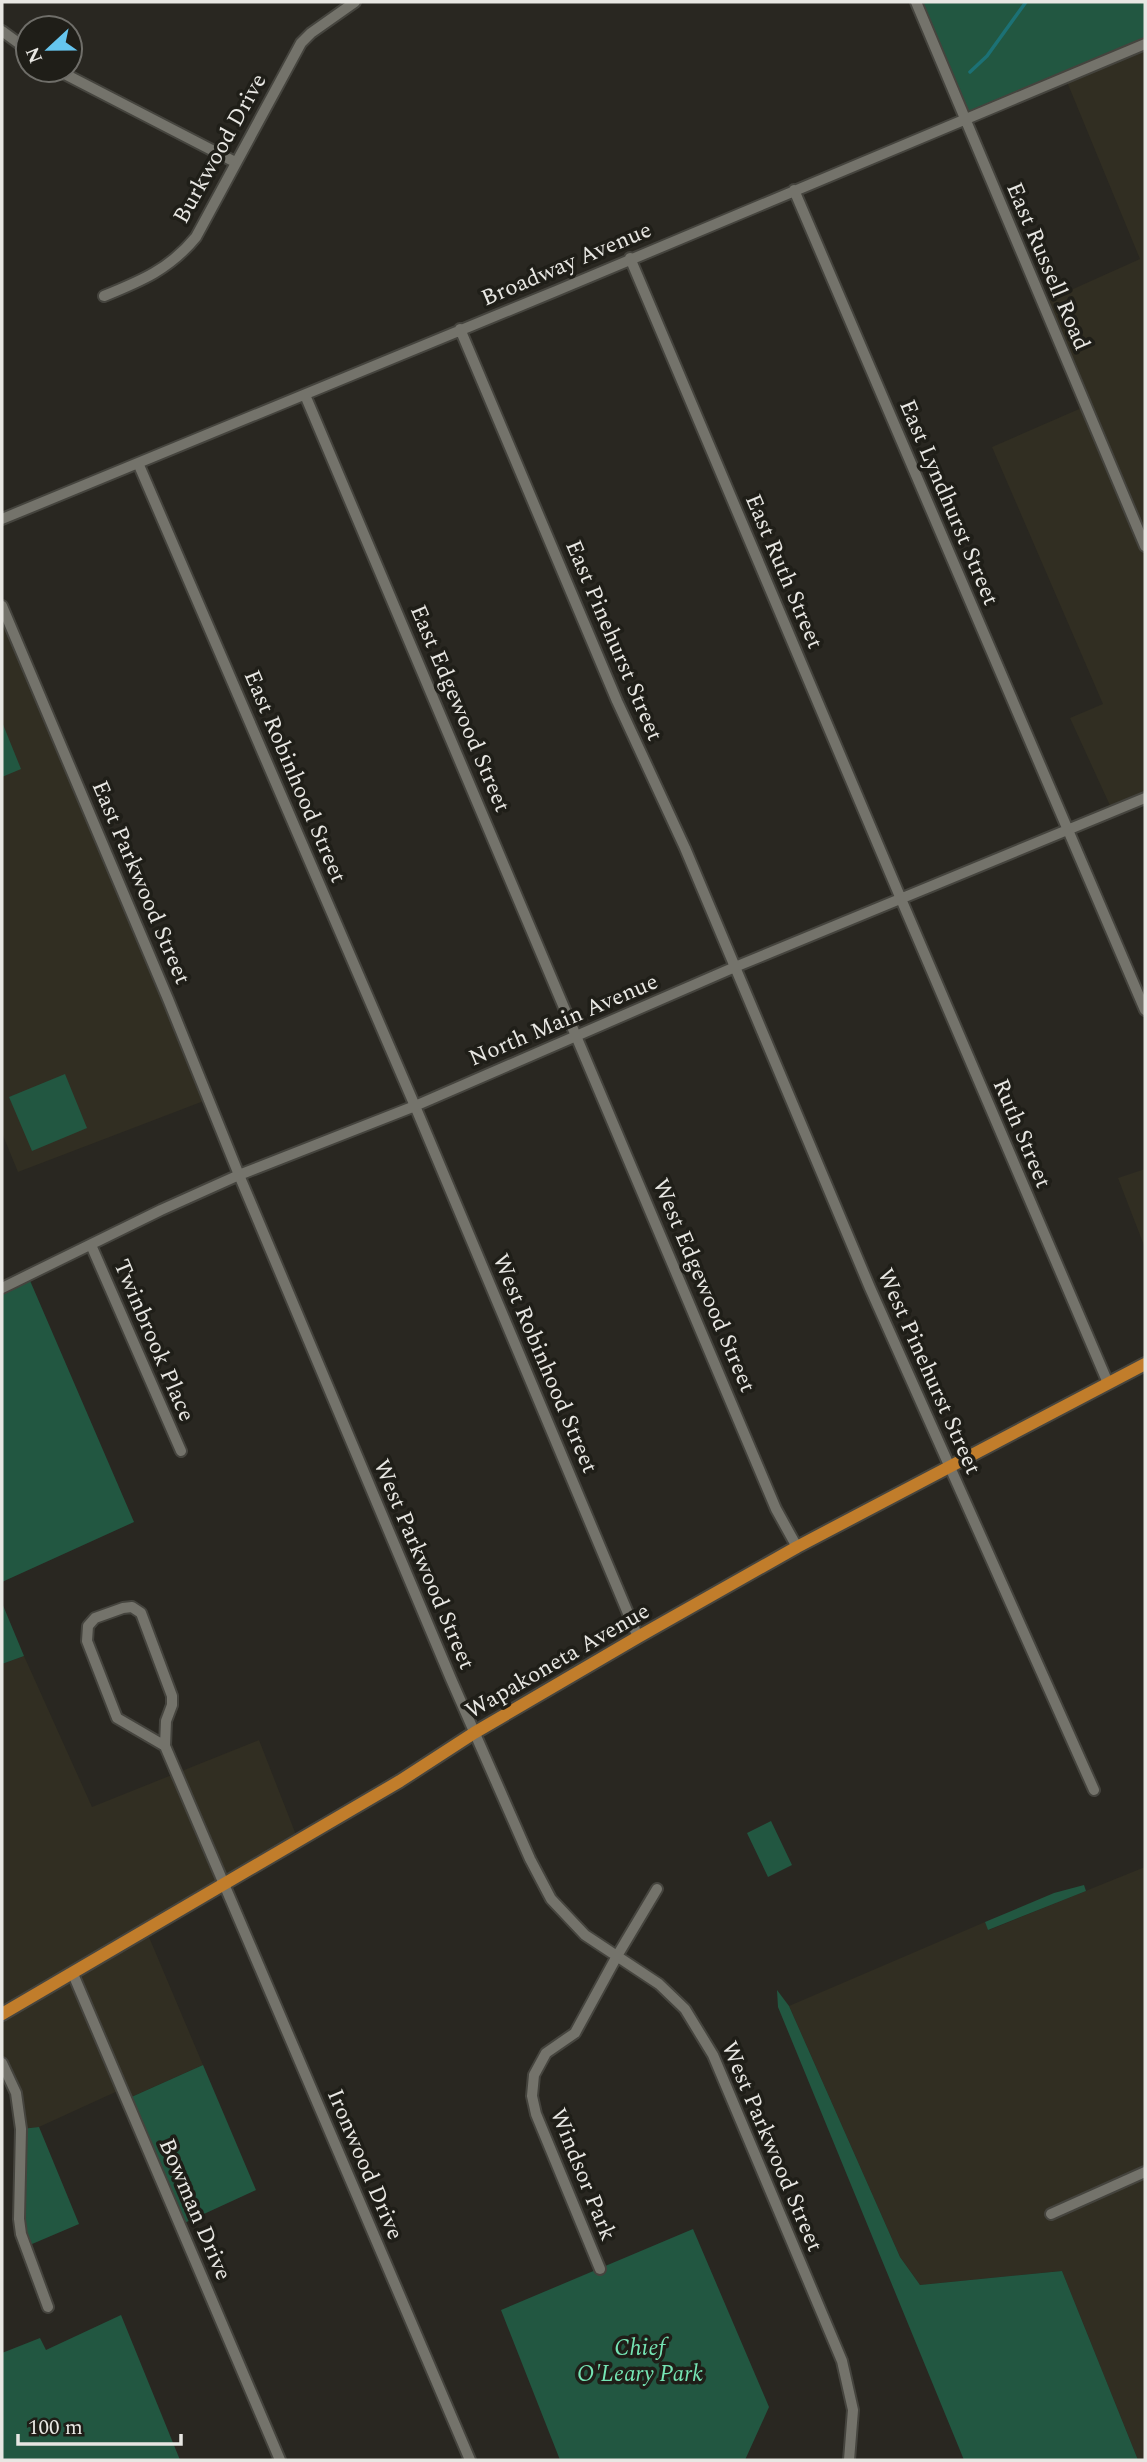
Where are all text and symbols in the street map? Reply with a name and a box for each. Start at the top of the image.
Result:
north arrow [14,14,84,84]
text: N [18,42,51,67]
street label: Burkwood Drive [164,67,276,230]
street label: East Russell Road [996,177,1099,356]
street label: Broadway Avenue [476,213,657,316]
street label: East Lyndhurst Street [889,394,1008,611]
street label: East Ruth Street [735,489,832,655]
street label: East Pinehurst Street [555,535,672,747]
street label: East Edgewood Street [400,599,519,818]
street label: East Robinhood Street [234,665,355,888]
street label: East Parkwood Street [82,775,199,990]
street label: North Main Avenue [463,965,664,1076]
street label: Ruth Street [983,1073,1060,1194]
street label: West Edgewood Street [643,1173,765,1398]
street label: West Robinhood Street [483,1248,607,1479]
street label: Twinbrook Place [104,1254,204,1427]
street label: West Pinehurst Street [867,1263,990,1480]
street label: West Parkwood Street [363,1454,484,1675]
street label: Wapakoneta Avenue [459,1594,657,1728]
street label: West Parkwood Street [711,2036,832,2257]
street label: Ironwood Drive [317,2084,412,2246]
street label: Windsor Park [540,2103,625,2246]
street label: Bowman Drive [149,2133,240,2286]
park label: Chief O'Leary Park [577,2331,703,2392]
scale bar [18,2402,180,2446]
text: 100 m [28,2412,83,2444]

